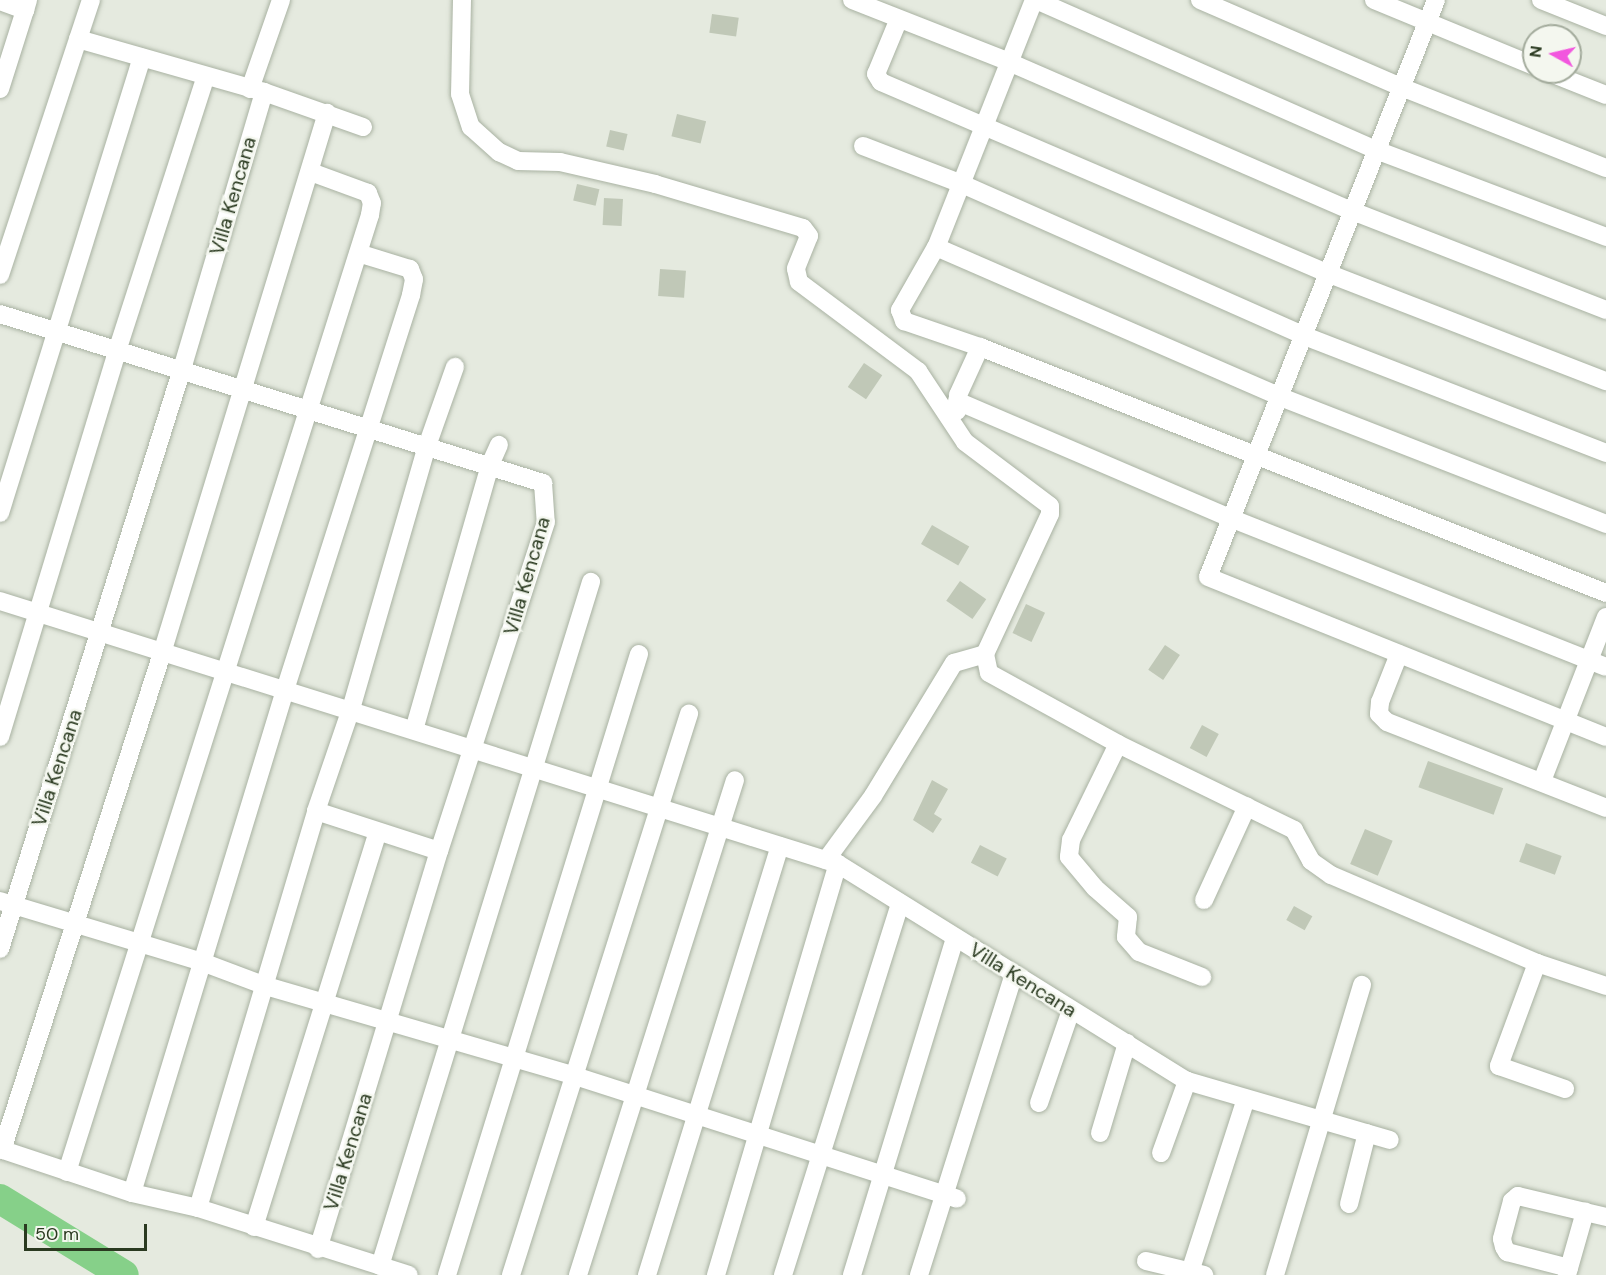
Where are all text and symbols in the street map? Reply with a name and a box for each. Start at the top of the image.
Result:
north arrow [1522,24,1582,84]
text: N [1524,44,1547,59]
street label: Villa Kencana [205,134,261,258]
street label: Villa Kencana [499,514,555,638]
street label: Villa Kencana [27,706,87,830]
street label: Villa Kencana [965,938,1081,1022]
street label: Villa Kencana [319,1090,377,1214]
scale bar [27,1212,150,1250]
text: 50 m [35,1222,79,1246]

